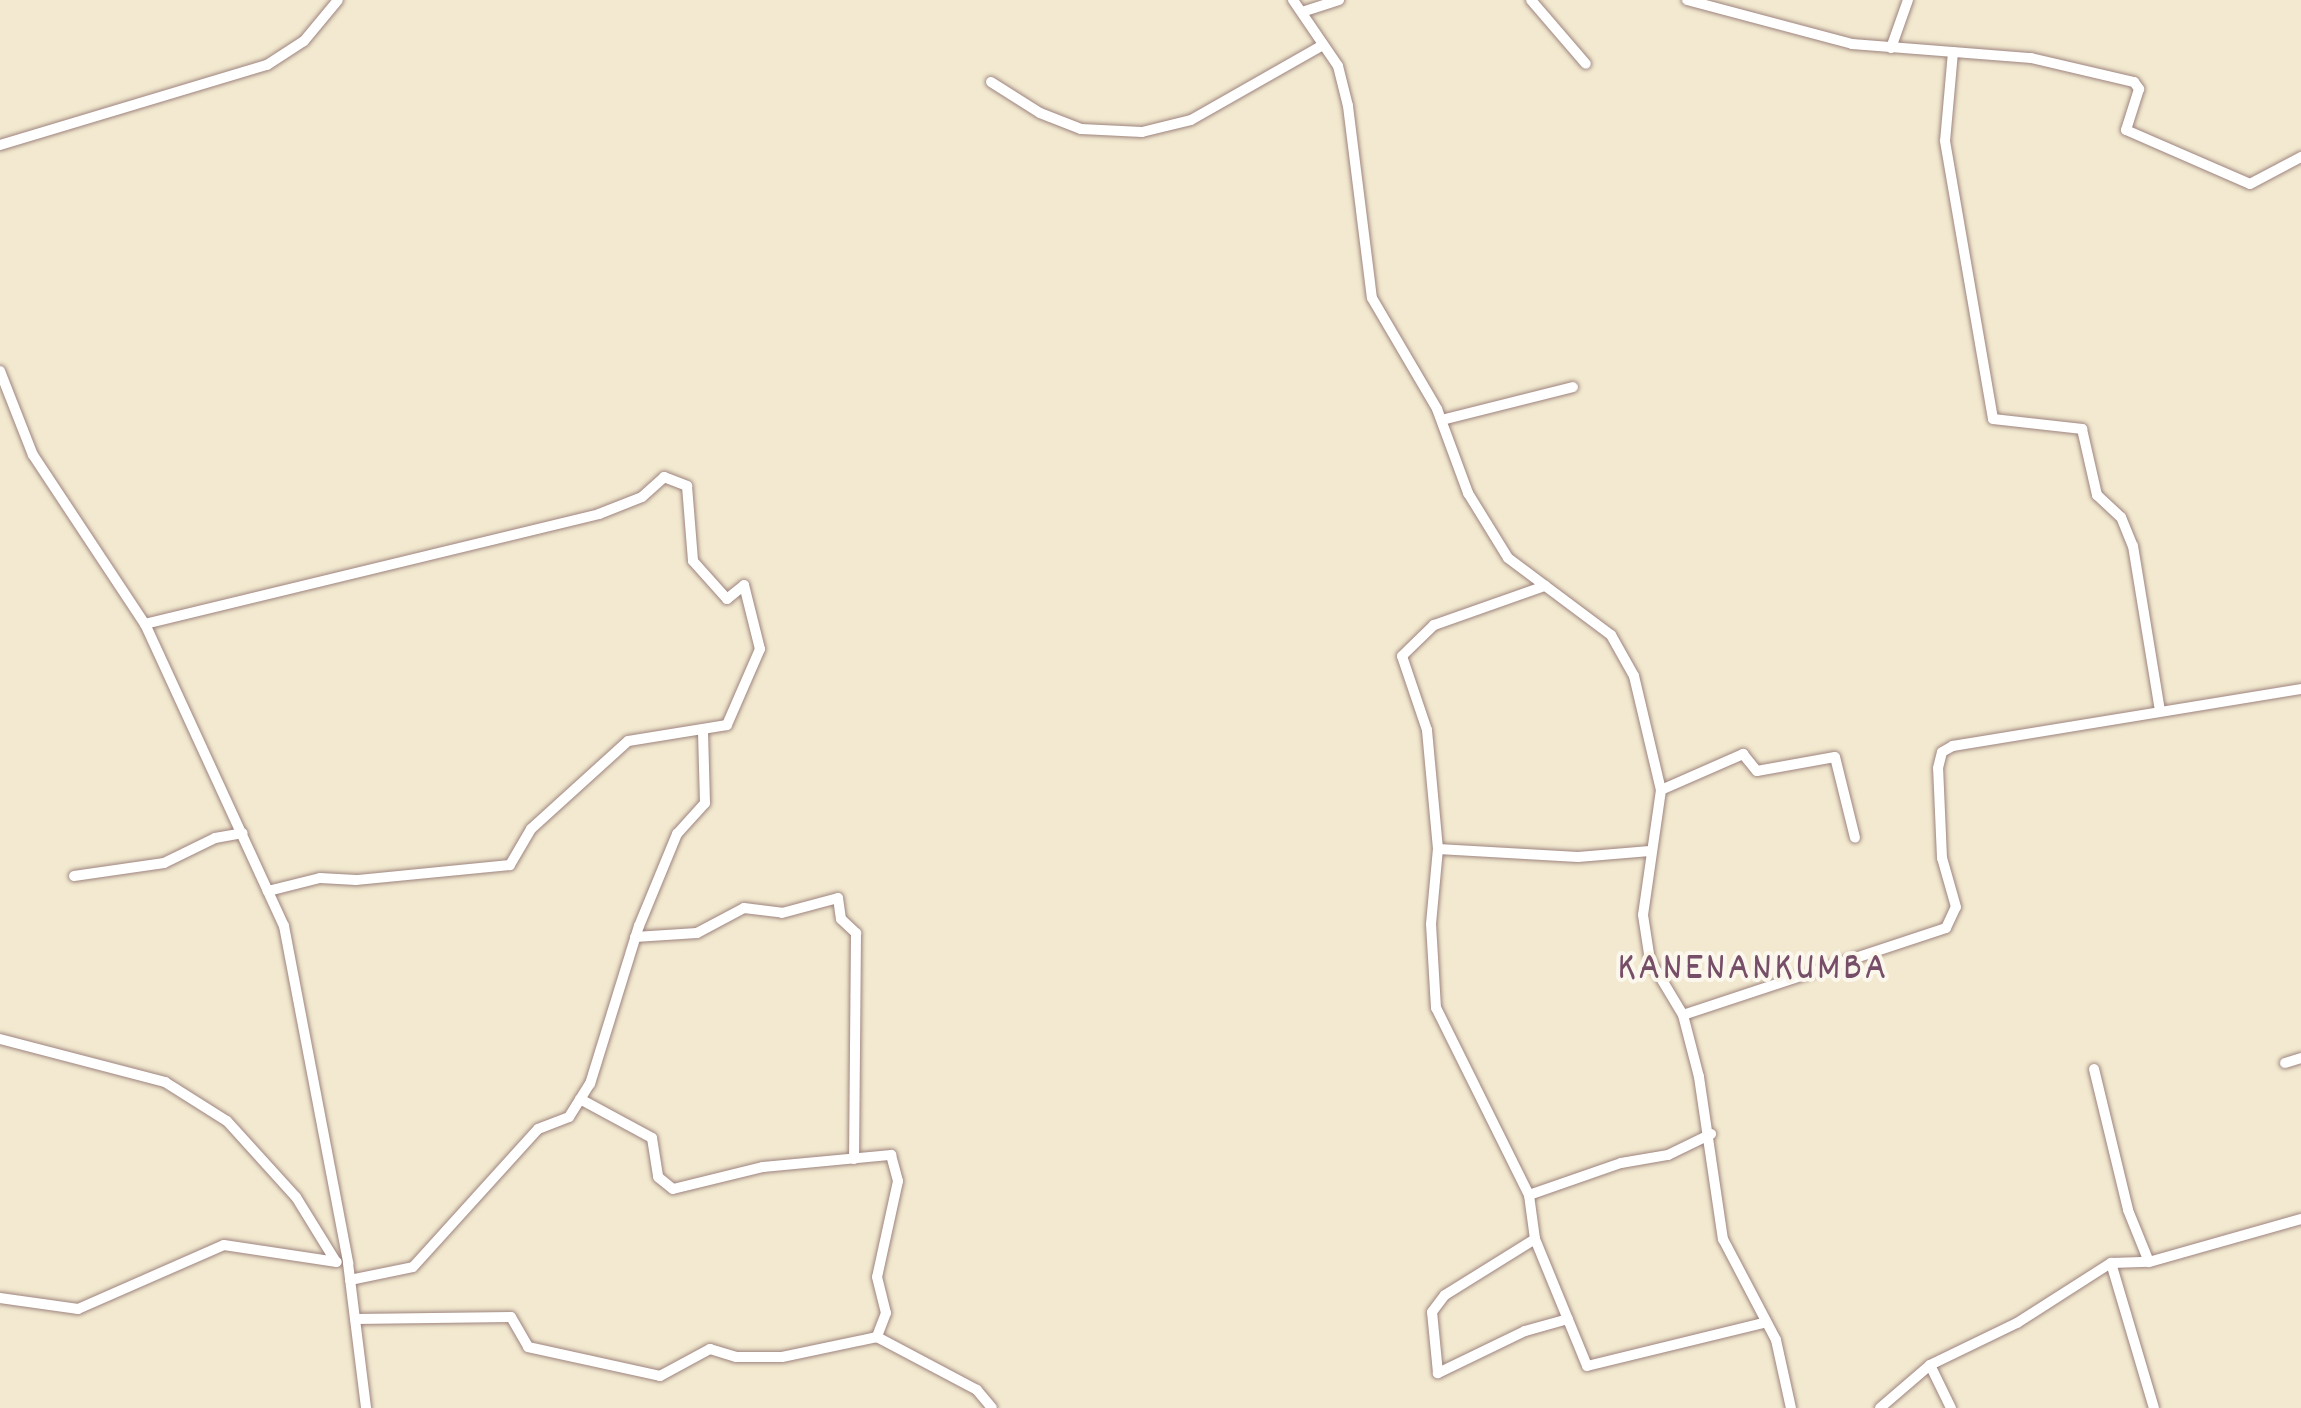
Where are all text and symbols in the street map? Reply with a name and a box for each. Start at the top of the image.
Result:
district label: KANENANKUMBA [1617,947,1889,995]

